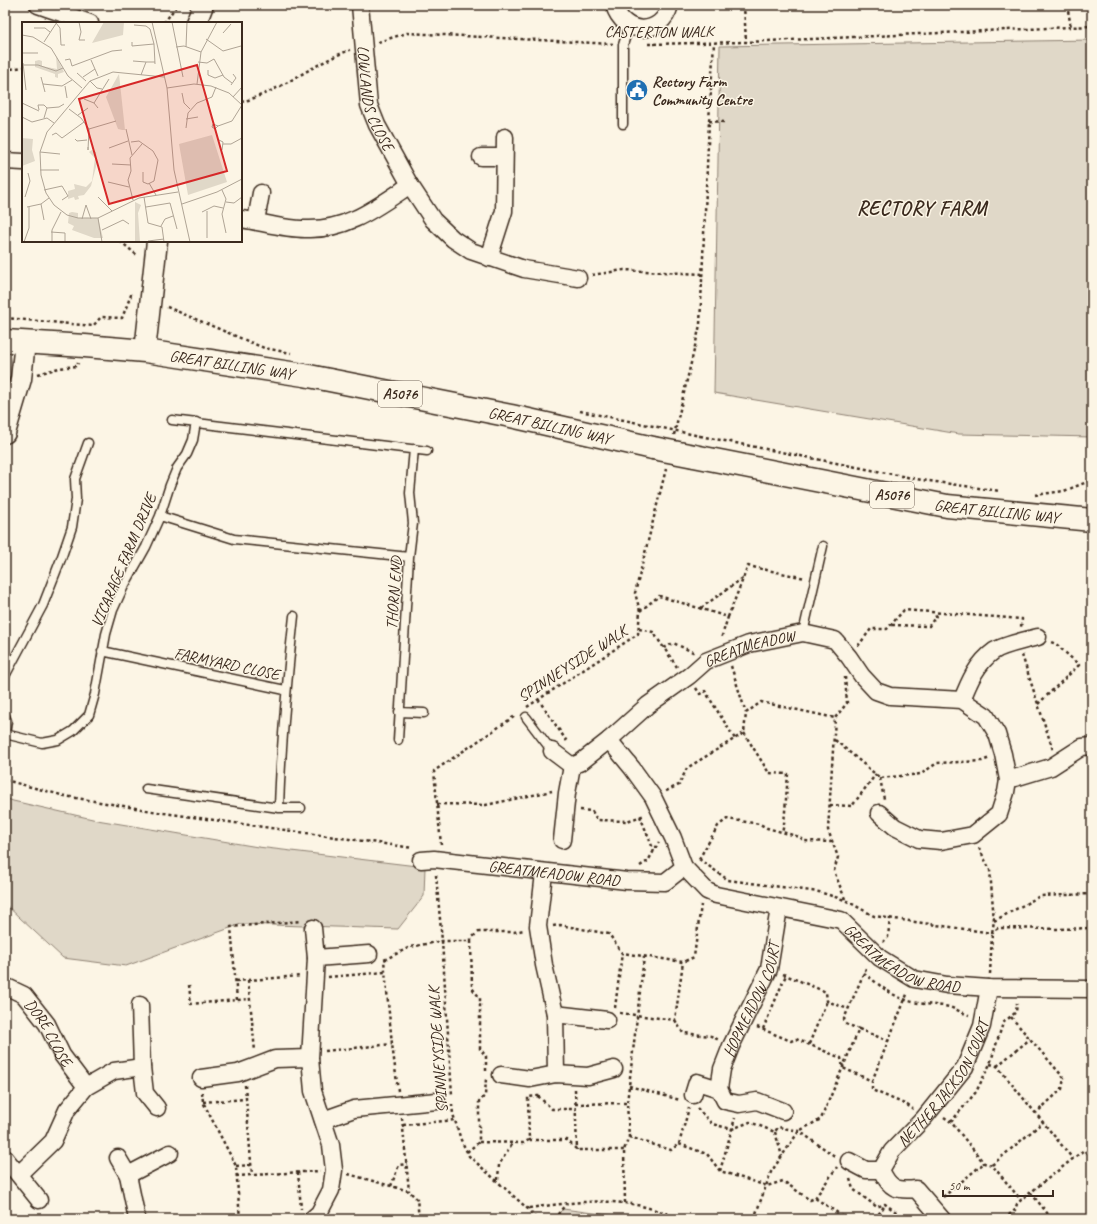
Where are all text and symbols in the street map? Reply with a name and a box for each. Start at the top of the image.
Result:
inset map [22,22,242,242]
street label: CASTERTON WALK [605,22,716,42]
street label: LOWLANDS CLOSE [353,45,399,156]
place label: Rectory Farm Community Centre [652,72,754,110]
public building icon: Rectory Farm Community Centre [624,77,650,103]
district label: RECTORY FARM [857,196,989,221]
street label: GREAT BILLING WAY [168,346,298,385]
road number: A5076 [378,381,422,407]
street label: GREAT BILLING WAY [487,403,616,450]
road number: A5076 [870,482,914,508]
street label: VICARAGE FARM DRIVE [87,488,162,630]
street label: GREAT BILLING WAY [933,495,1063,528]
street label: THORN END [381,554,407,630]
street label: SPINNEYSIDE WALK [514,619,633,707]
street label: GREATMEADOW [701,625,799,672]
street label: FARMYARD CLOSE [172,643,284,685]
street label: GREATMEADOW ROAD [487,856,623,891]
street label: GREATMEADOW ROAD [840,920,962,997]
street label: HOPMEADOW COURT [719,937,785,1060]
street label: SPINNEYSIDE WALK [423,983,452,1114]
street label: DORE CLOSE [20,995,78,1073]
street label: NETHER JACKSON COURT [893,1014,995,1151]
scale bar [943,1172,1053,1198]
text: 50 m [949,1178,971,1194]

